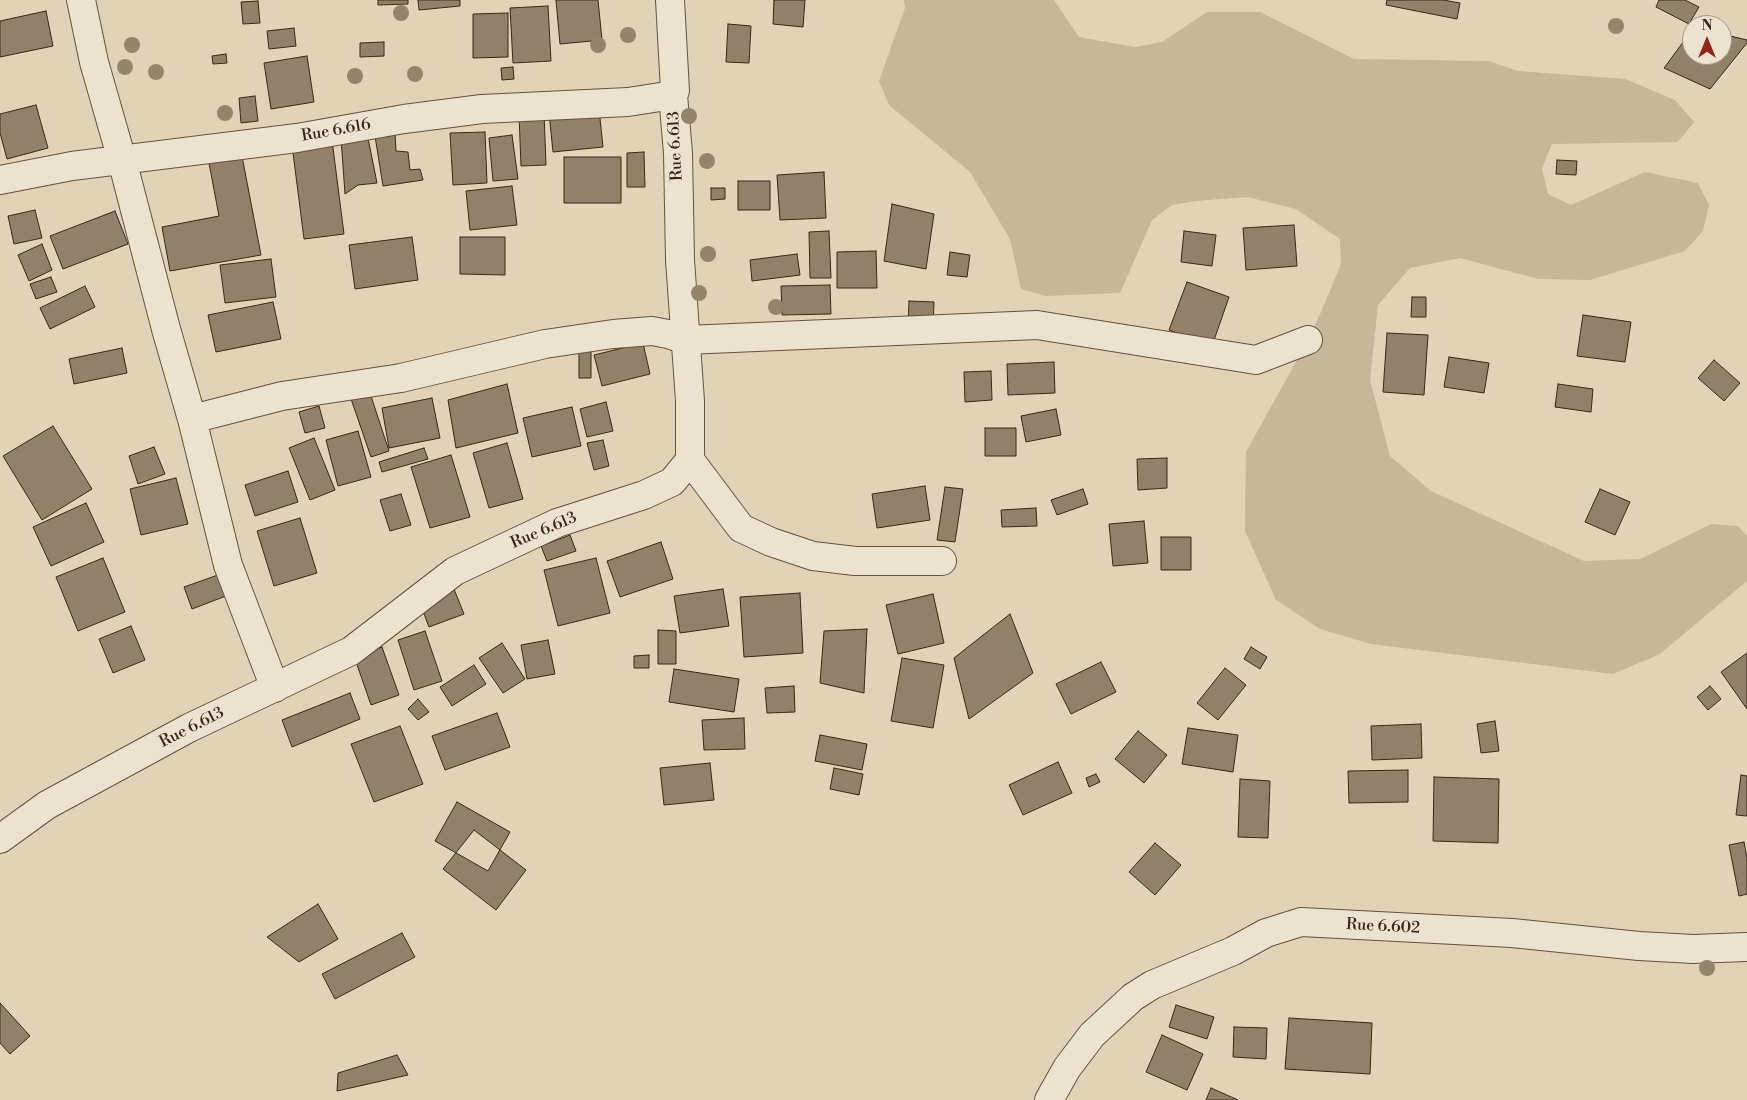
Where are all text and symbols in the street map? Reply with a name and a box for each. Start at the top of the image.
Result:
north arrow [1682,15,1732,65]
text: N [1701,17,1713,35]
street label: Rue 6.613 [665,111,687,181]
street label: Rue 6.616 [300,115,372,147]
street label: Rue 6.613 [508,509,580,553]
street label: Rue 6.613 [157,704,227,752]
street label: Rue 6.602 [1346,915,1420,939]

